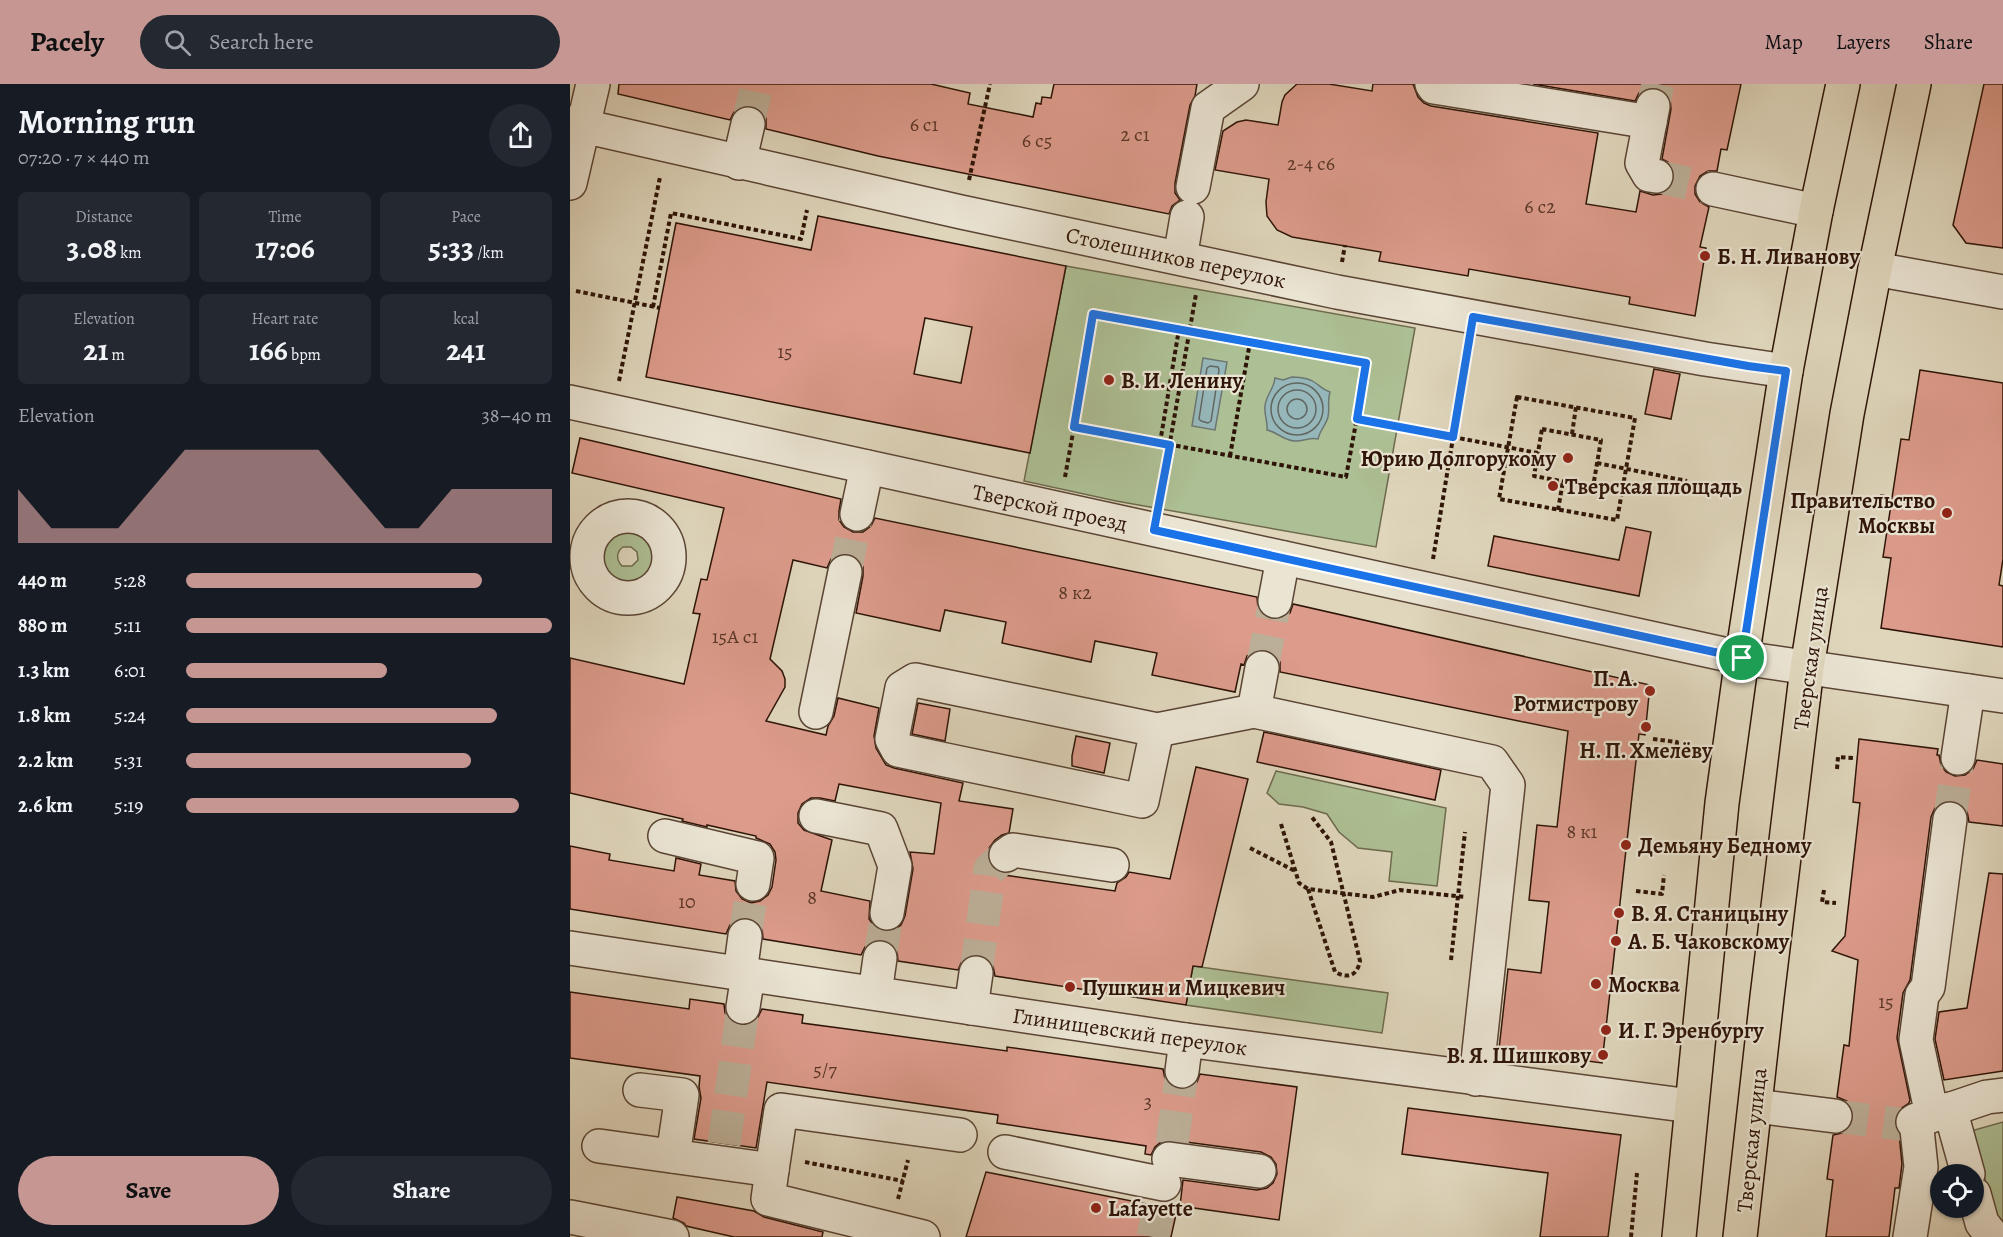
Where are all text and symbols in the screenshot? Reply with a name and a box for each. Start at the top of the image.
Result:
search box [140,15,560,69]
text: Pacely [30,23,104,61]
icon: search [161,26,194,59]
text: Search here [209,27,314,57]
text: Map [1764,28,1803,56]
text: Layers [1836,28,1891,56]
text: Share [1924,28,1973,56]
text: Morning run [18,99,195,144]
button: share [489,104,552,167]
house number: 6 с1 [910,111,939,138]
house number: 2 с1 [1121,121,1150,148]
house number: 6 с5 [1022,127,1052,154]
text: 07:20 · 7 × 440 m [18,144,150,171]
house number: 2-4 с6 [1287,150,1335,177]
house number: 6 с2 [1524,193,1556,220]
text: Distance [75,206,133,228]
text: Time [268,206,302,228]
text: Pace [451,206,481,228]
street label: Столешников переулок [1063,220,1288,296]
text: 3.08 [66,228,117,268]
text: 17:06 [255,228,315,268]
text: 5:33 [428,228,474,268]
text: km [117,242,142,264]
text: /km [474,242,504,264]
place label: Б. Н. Ливанову [1717,242,1860,272]
marker: Б. Н. Ливанову [1698,249,1712,263]
text: Elevation [73,308,135,330]
text: Heart rate [252,308,318,330]
text: kcal [453,308,479,330]
text: 21 [83,330,108,370]
text: 166 [249,330,288,370]
text: 241 [446,330,486,370]
house number: 15 [777,338,793,365]
text: m [108,344,125,366]
text: bpm [288,344,321,366]
place label: В. И. Ленину [1121,366,1244,396]
marker: В. И. Ленину [1102,373,1116,387]
text: Elevation [18,402,95,429]
text: 38–40 m [482,402,552,429]
place label: Юрию Долгорукому [1360,444,1556,474]
marker: Юрию Долгорукому [1561,451,1575,465]
place label: Тверская площадь [1565,472,1742,502]
street label: Тверской проезд [970,477,1130,539]
marker: Тверская площадь [1546,479,1560,493]
place label: Правительство Москвы [1790,486,1935,541]
marker: Правительство Москвы [1940,506,1954,520]
text: 440 m [18,567,67,594]
text: 5:28 [114,567,147,594]
house number: 8 к2 [1058,579,1092,606]
street label: Тверская улица [1786,583,1836,732]
text: 880 m [18,612,68,639]
text: 5:11 [114,612,141,639]
house number: 15А с1 [712,623,758,650]
pin [1716,632,1767,683]
icon: arrive [1725,641,1758,674]
text: 1.3 km [18,657,70,684]
text: 6:01 [114,657,146,684]
place label: П. А. Ротмистрову [1513,664,1638,719]
marker: П. А. Ротмистрову [1643,684,1657,698]
text: 1.8 km [18,702,71,729]
text: 5:24 [114,702,146,729]
marker: Н. П. Хмелёву [1639,720,1653,734]
place label: Н. П. Хмелёву [1579,736,1713,766]
text: 2.2 km [18,747,73,774]
text: 5:31 [114,747,143,774]
text: 2.6 km [18,792,73,819]
text: 5:19 [114,792,143,819]
house number: 8 к1 [1567,818,1598,845]
place label: Демьяну Бедному [1638,831,1812,861]
marker: Демьяну Бедному [1619,838,1633,852]
house number: 8 [807,884,817,911]
house number: 10 [678,888,696,915]
place label: В. Я. Станицыну [1631,899,1789,929]
marker: В. Я. Станицыну [1612,906,1626,920]
place label: А. Б. Чаковскому [1627,927,1790,957]
marker: А. Б. Чаковскому [1609,934,1623,948]
place label: Москва [1608,970,1680,1000]
place label: Пушкин и Мицкевич [1082,973,1285,1003]
marker: Москва [1589,977,1603,991]
marker: Пушкин и Мицкевич [1063,980,1077,994]
house number: 15 [1878,988,1894,1015]
street label: Глинищевский переулок [1011,1001,1249,1063]
place label: И. Г. Эренбургу [1618,1016,1764,1046]
marker: И. Г. Эренбургу [1599,1023,1613,1037]
place label: В. Я. Шишкову [1446,1041,1591,1071]
marker: В. Я. Шишкову [1596,1048,1610,1062]
house number: 5/7 [813,1056,837,1083]
street label: Тверская улица [1729,1065,1775,1214]
house number: 3 [1144,1088,1152,1115]
button: Save [18,1156,279,1225]
button: Share [291,1156,552,1225]
map controls [1930,1164,1984,1218]
button: locate [1930,1164,1984,1218]
place label: Lafayette [1108,1194,1193,1224]
marker: Lafayette [1089,1201,1103,1215]

